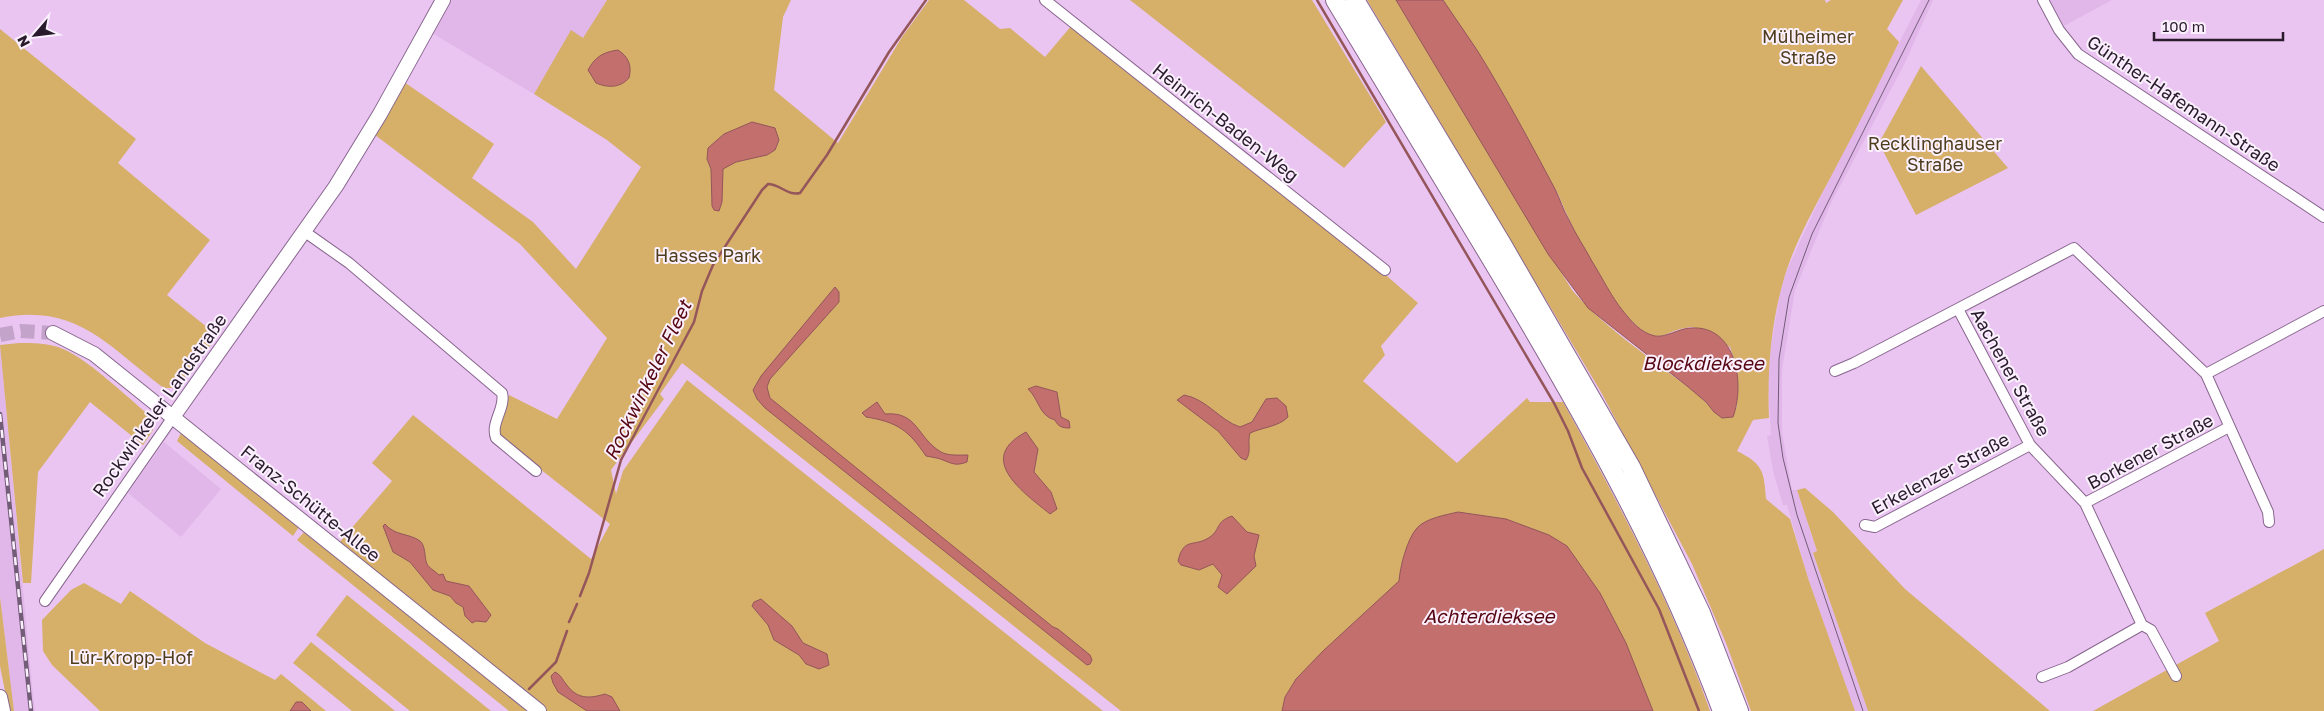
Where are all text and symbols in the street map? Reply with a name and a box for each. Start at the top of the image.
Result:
north arrow [10,10,60,60]
scale bar [2154,10,2283,42]
text: 100 m [2162,17,2205,35]
park label: Mülheimer Straße [1762,25,1854,68]
street label: Günther-Hafemann-Straße [2083,30,2285,176]
text: N [13,33,33,50]
street label: Heinrich-Baden-Weg [1149,58,1303,186]
park label: Recklinghauser Straße [1868,132,2002,175]
park label: Hasses Park [655,244,761,266]
water label: Rockwinkeler Fleet [598,294,697,464]
street label: Aachener Straße [1967,304,2055,440]
street label: Rockwinkeler Landstraße [87,309,231,501]
water label: Blockdieksee [1642,351,1766,374]
street label: Borkener Straße [2083,409,2217,493]
street label: Erkelenzer Straße [1867,427,2013,519]
street label: Franz-Schütte-Allee [237,440,385,566]
water label: Achterdieksee [1424,604,1556,627]
park label: Lür-Kropp-Hof [69,646,193,668]

